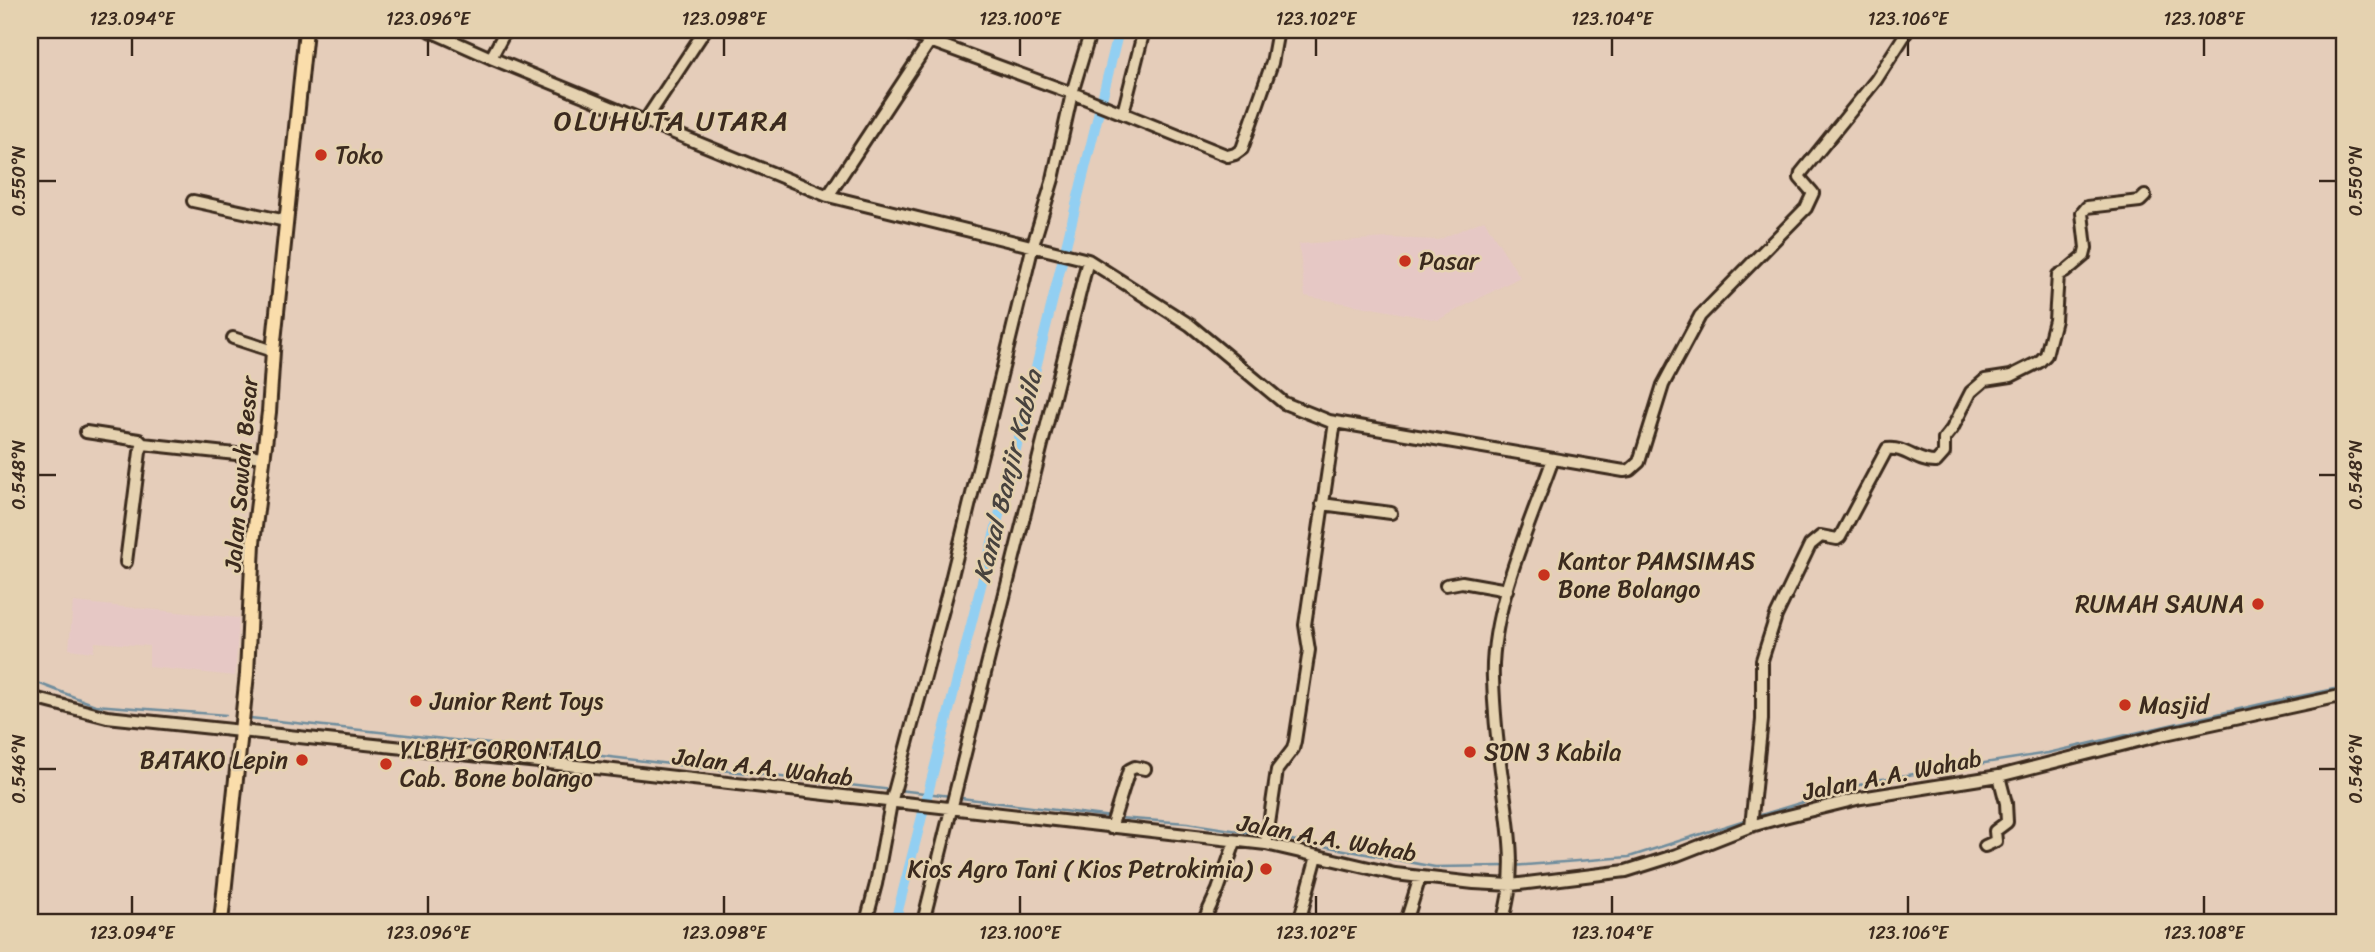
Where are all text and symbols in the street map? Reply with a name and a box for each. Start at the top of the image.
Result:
text: 123.094°E [90,3,175,35]
text: 123.096°E [386,3,471,35]
text: 123.098°E [682,3,767,35]
text: 123.100°E [979,3,1062,35]
text: 123.102°E [1276,3,1357,35]
text: 123.104°E [1571,3,1654,35]
text: 123.106°E [1868,3,1949,35]
text: 123.108°E [2163,3,2246,35]
district label: OLUHUTA UTARA [554,96,790,145]
place label: Toko [335,134,383,176]
text: 0.550°N [3,145,35,216]
text: 0.550°N [2340,145,2372,216]
marker: Toko [313,147,329,163]
place label: Pasar [1419,240,1481,282]
marker: Pasar [1397,253,1413,269]
water label: Kanal Banjir Kabila [958,363,1056,587]
street label: Jalan Sawah Besar [211,373,271,575]
text: 0.548°N [3,439,35,510]
text: 0.548°N [2340,439,2372,510]
place label: Kantor PAMSIMAS Bone Bolango [1558,540,1755,610]
marker: Kantor PAMSIMAS Bone Bolango [1536,567,1552,583]
place label: RUMAH SAUNA [2075,583,2244,625]
marker: RUMAH SAUNA [2250,596,2266,612]
place label: Junior Rent Toys [429,680,604,722]
place label: Masjid [2139,684,2210,726]
marker: Junior Rent Toys [408,693,424,709]
marker: Masjid [2117,697,2133,713]
place label: YLBHI GORONTALO Cab. Bone bolango [400,729,602,799]
place label: SDN 3 Kabila [1484,731,1621,773]
text: 0.546°N [3,734,35,804]
text: 0.546°N [2340,734,2372,804]
street label: Jalan A.A. Wahab [669,735,856,799]
street label: Jalan A.A. Wahab [1798,737,1985,813]
place label: BATAKO Lepin [140,739,288,781]
marker: SDN 3 Kabila [1462,744,1478,760]
marker: BATAKO Lepin [294,752,310,768]
marker: YLBHI GORONTALO Cab. Bone bolango [378,756,394,772]
street label: Jalan A.A. Wahab [1233,801,1420,874]
place label: Kios Agro Tani ( Kios Petrokimia) [907,848,1253,890]
marker: Kios Agro Tani ( Kios Petrokimia) [1258,861,1274,877]
text: 123.094°E [90,917,175,949]
text: 123.096°E [386,917,471,949]
text: 123.098°E [682,917,767,949]
text: 123.100°E [979,917,1062,949]
text: 123.102°E [1276,917,1357,949]
text: 123.104°E [1571,917,1654,949]
text: 123.106°E [1868,917,1949,949]
text: 123.108°E [2163,917,2246,949]

